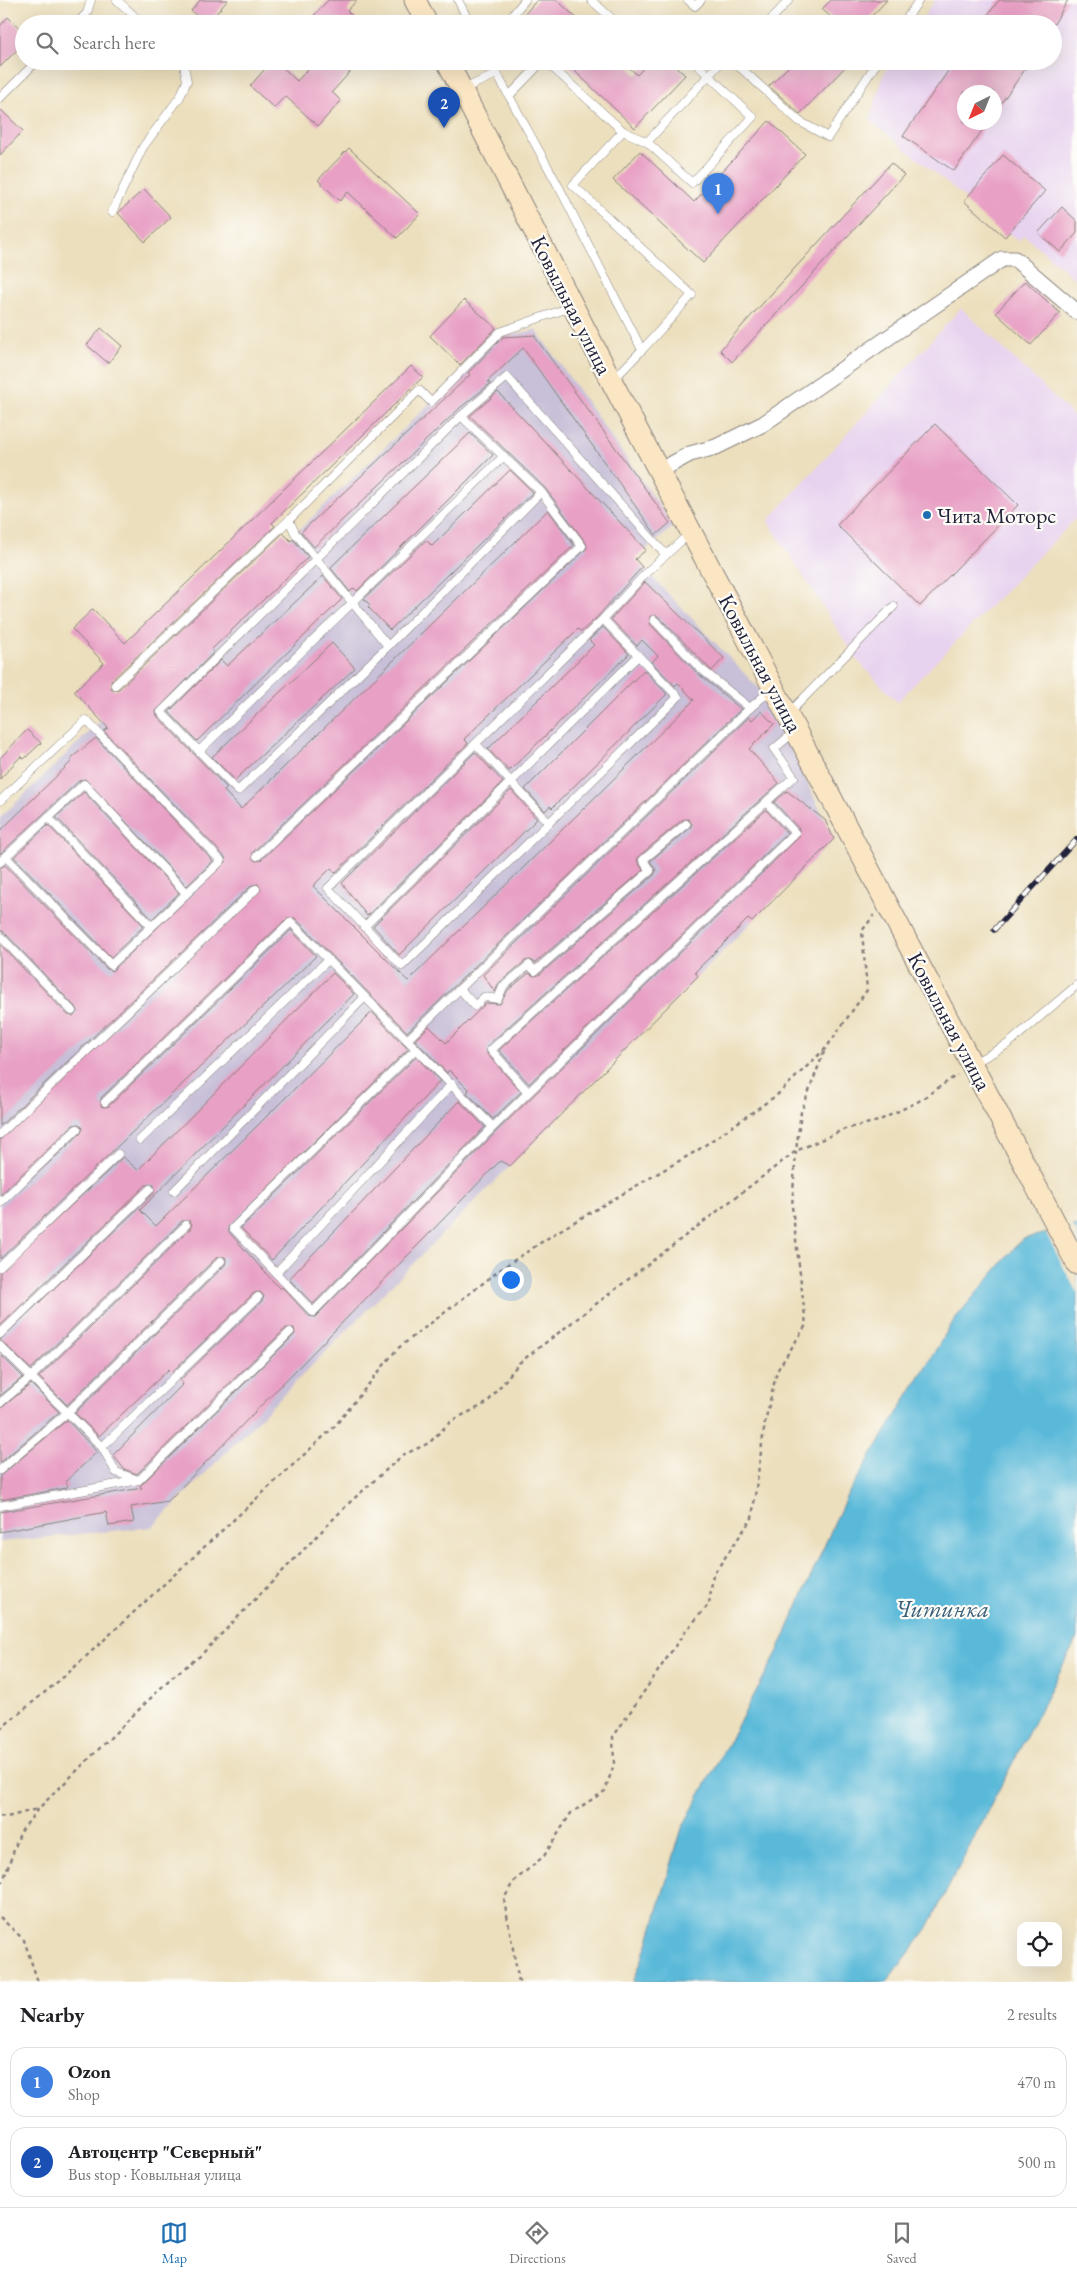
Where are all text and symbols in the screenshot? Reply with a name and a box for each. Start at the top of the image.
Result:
search box [15,15,1062,70]
icon: search [33,29,61,57]
text: Search here [73,30,155,55]
north arrow [957,85,1002,130]
pin: 2 [428,87,460,128]
pin: 1 [702,173,734,214]
street label: Ковыльная улица [524,231,619,380]
place label: Чита Моторс [937,501,1056,530]
marker: Чита Моторс [921,509,933,521]
street label: Ковыльная улица [712,589,809,738]
street label: Ковыльная улица [901,947,998,1096]
your location [498,1267,524,1293]
water label: Читинка [895,1593,989,1624]
map controls [1017,1922,1062,1967]
button: locate [1017,1922,1062,1967]
text: Nearby [20,2001,84,2028]
text: 2 results [1007,2004,1057,2025]
text: Ozon [68,2059,111,2084]
text: 1 [33,2072,41,2093]
text: 470 m [1017,2072,1056,2093]
text: Shop [68,2084,100,2105]
text: Автоцентр "Северный" [68,2139,262,2164]
text: 2 [33,2152,41,2173]
text: 500 m [1017,2152,1056,2173]
text: Bus stop · Ковыльная улица [68,2164,241,2185]
tab: Map [160,2219,188,2267]
tab: Directions [509,2219,566,2267]
tab: Saved [887,2219,917,2267]

